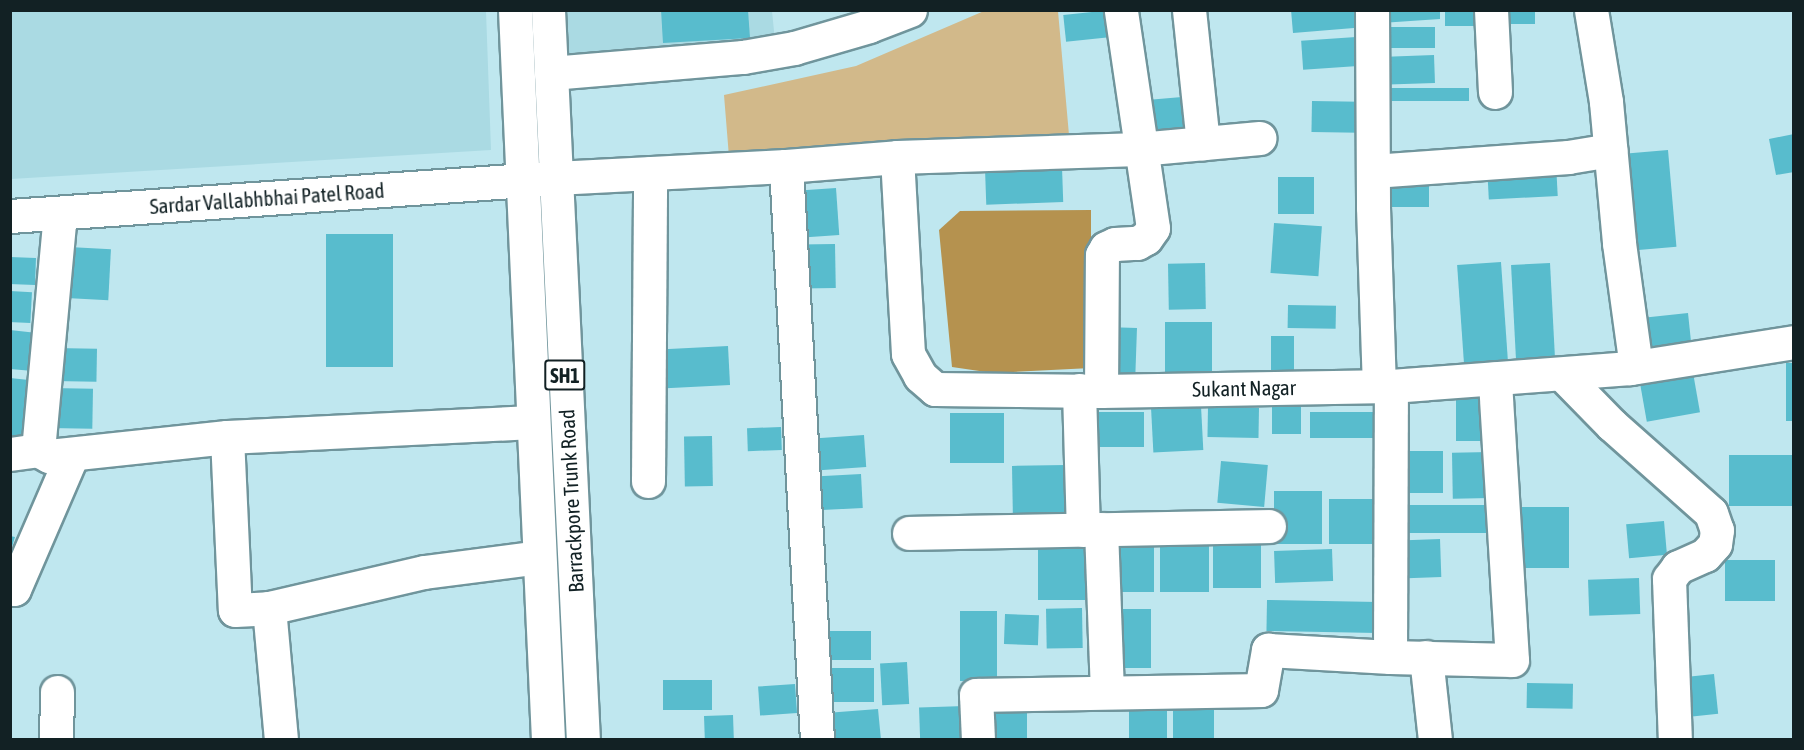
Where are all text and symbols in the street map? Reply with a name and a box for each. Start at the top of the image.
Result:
street label: Sardar Vallabhbhai Patel Road [149,177,385,219]
road number: SH1 [544,358,586,392]
street label: Sukant Nagar [1192,374,1296,402]
street label: Barrackpore Trunk Road [554,409,588,593]

